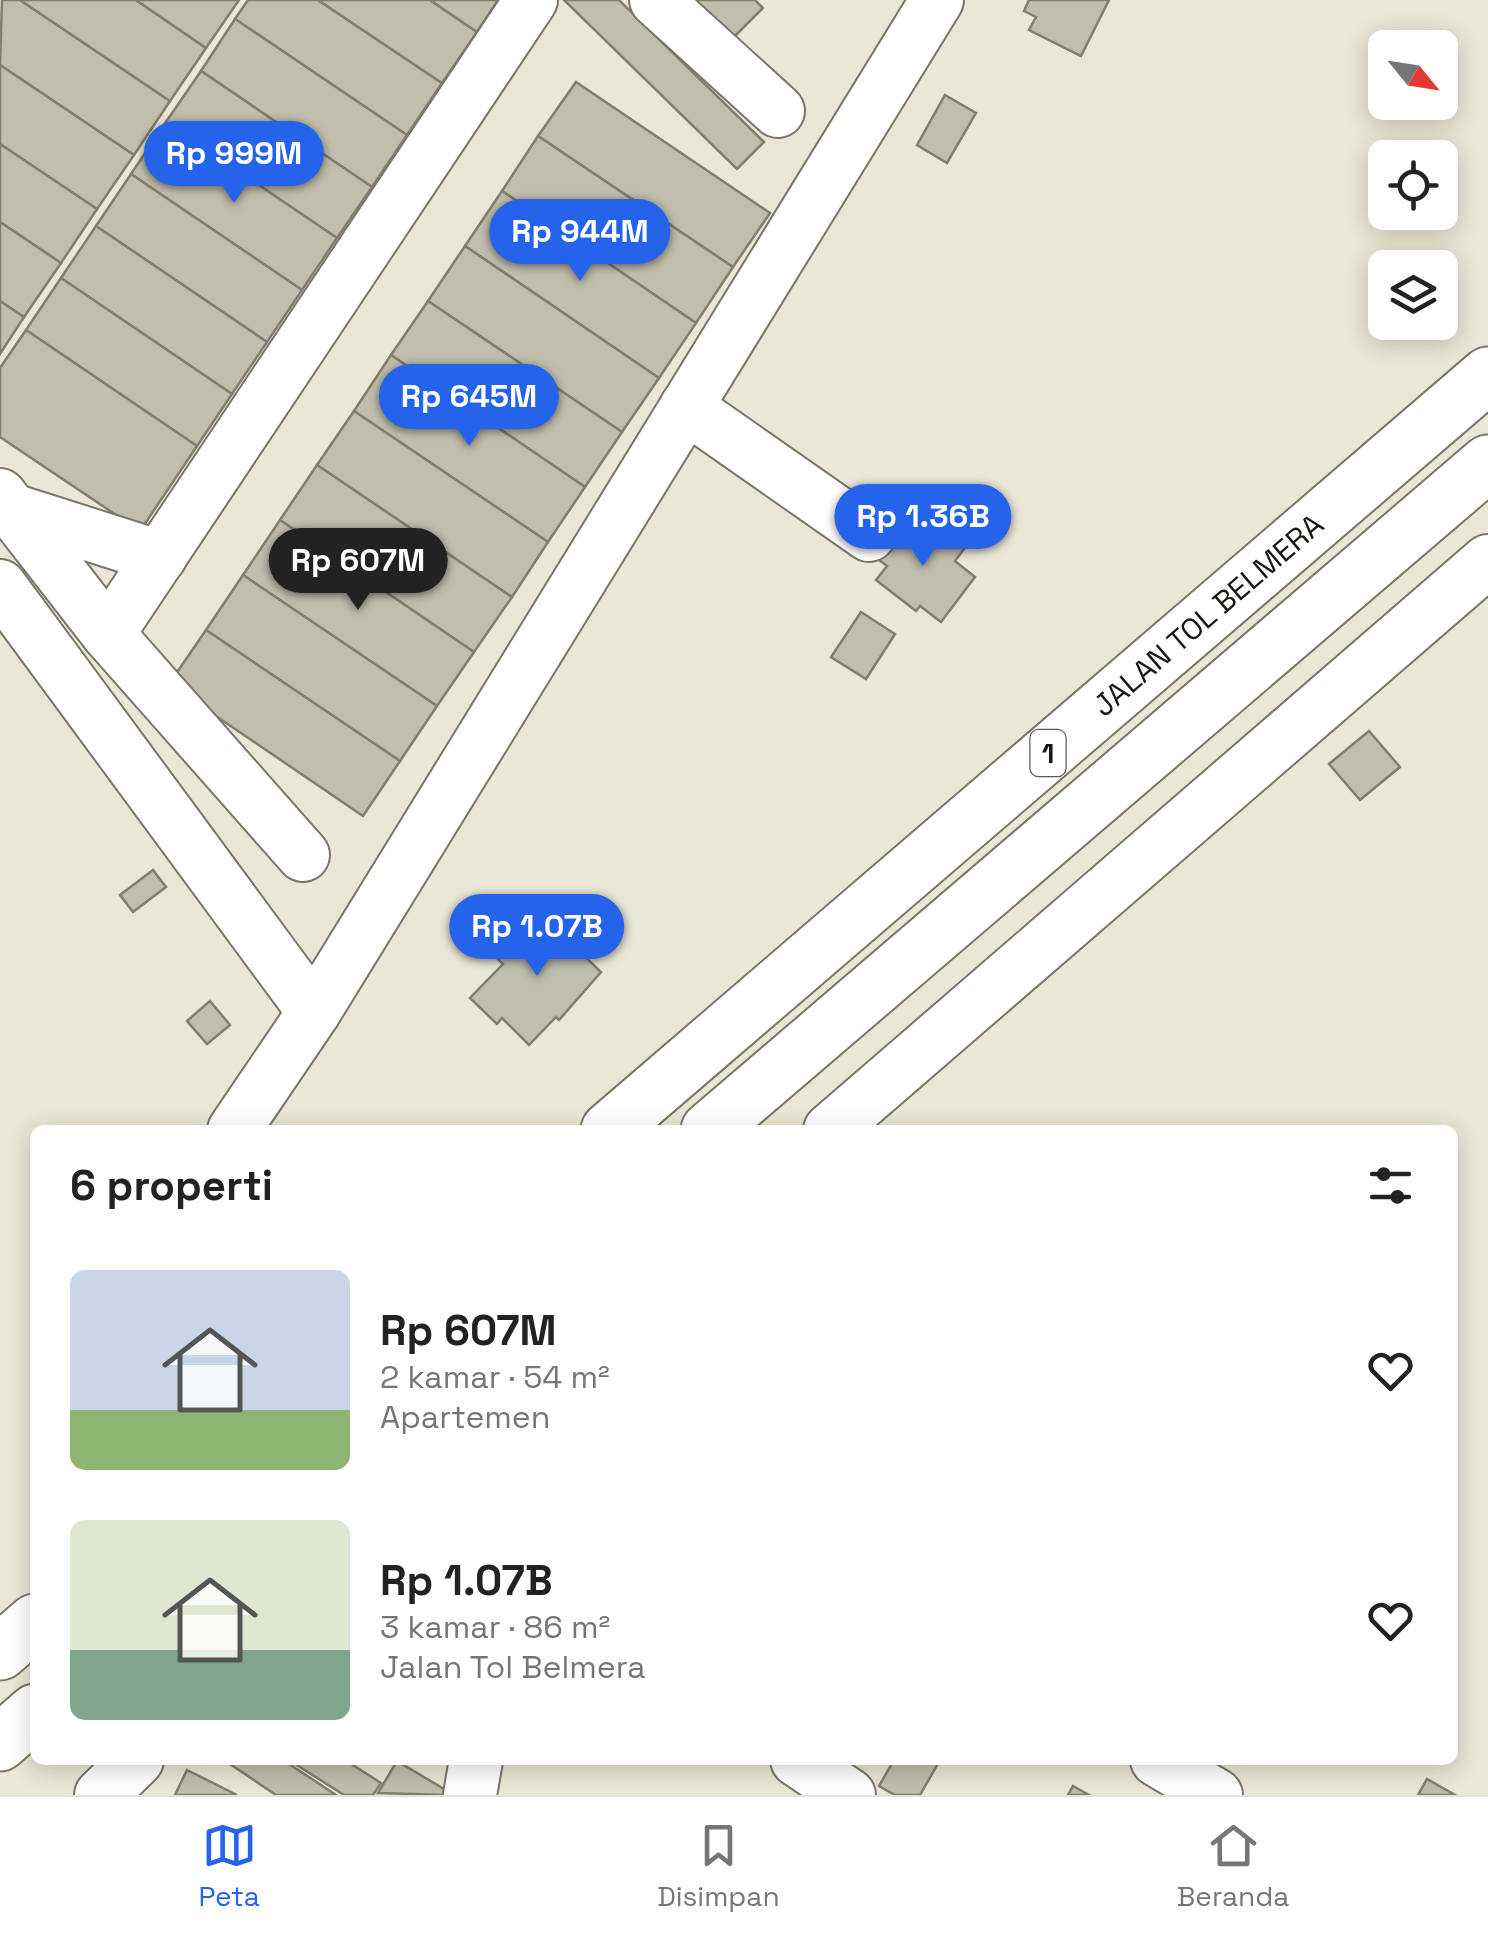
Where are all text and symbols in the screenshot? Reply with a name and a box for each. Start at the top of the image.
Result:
north arrow [1368,30,1458,120]
map controls [1368,30,1458,340]
pin: Rp 999M [142,121,326,206]
text: Rp 999M [166,133,302,173]
button: locate [1368,140,1458,230]
pin: Rp 944M [488,199,672,284]
text: Rp 944M [511,211,649,251]
button: layers [1368,250,1458,340]
pin: Rp 645M [377,364,561,449]
text: Rp 645M [401,376,537,416]
pin: Rp 1.36B [820,484,1026,569]
text: Rp 1.36B [856,496,990,536]
street label: JALAN TOL BELMERA [1085,505,1331,725]
pin: Rp 607M [266,528,450,613]
text: Rp 607M [291,540,425,580]
road number: 1 [1030,730,1066,776]
pin: Rp 1.07B [434,894,640,979]
text: Rp 1.07B [471,906,603,946]
icon: filters [1363,1158,1418,1213]
text: 6 properti [70,1159,273,1212]
text: Rp 607M [380,1304,557,1357]
icon: home [150,1310,270,1430]
icon: heart [1363,1343,1418,1398]
text: 2 kamar · 54 m² [380,1357,610,1397]
text: Apartemen [380,1397,550,1437]
text: Rp 1.07B [380,1554,553,1607]
icon: home [150,1560,270,1680]
icon: heart [1363,1593,1418,1648]
text: 3 kamar · 86 m² [380,1607,610,1647]
text: Jalan Tol Belmera [380,1647,646,1687]
tab: Peta [199,1818,260,1914]
tab: Disimpan [657,1818,780,1914]
tab: Beranda [1177,1818,1289,1914]

